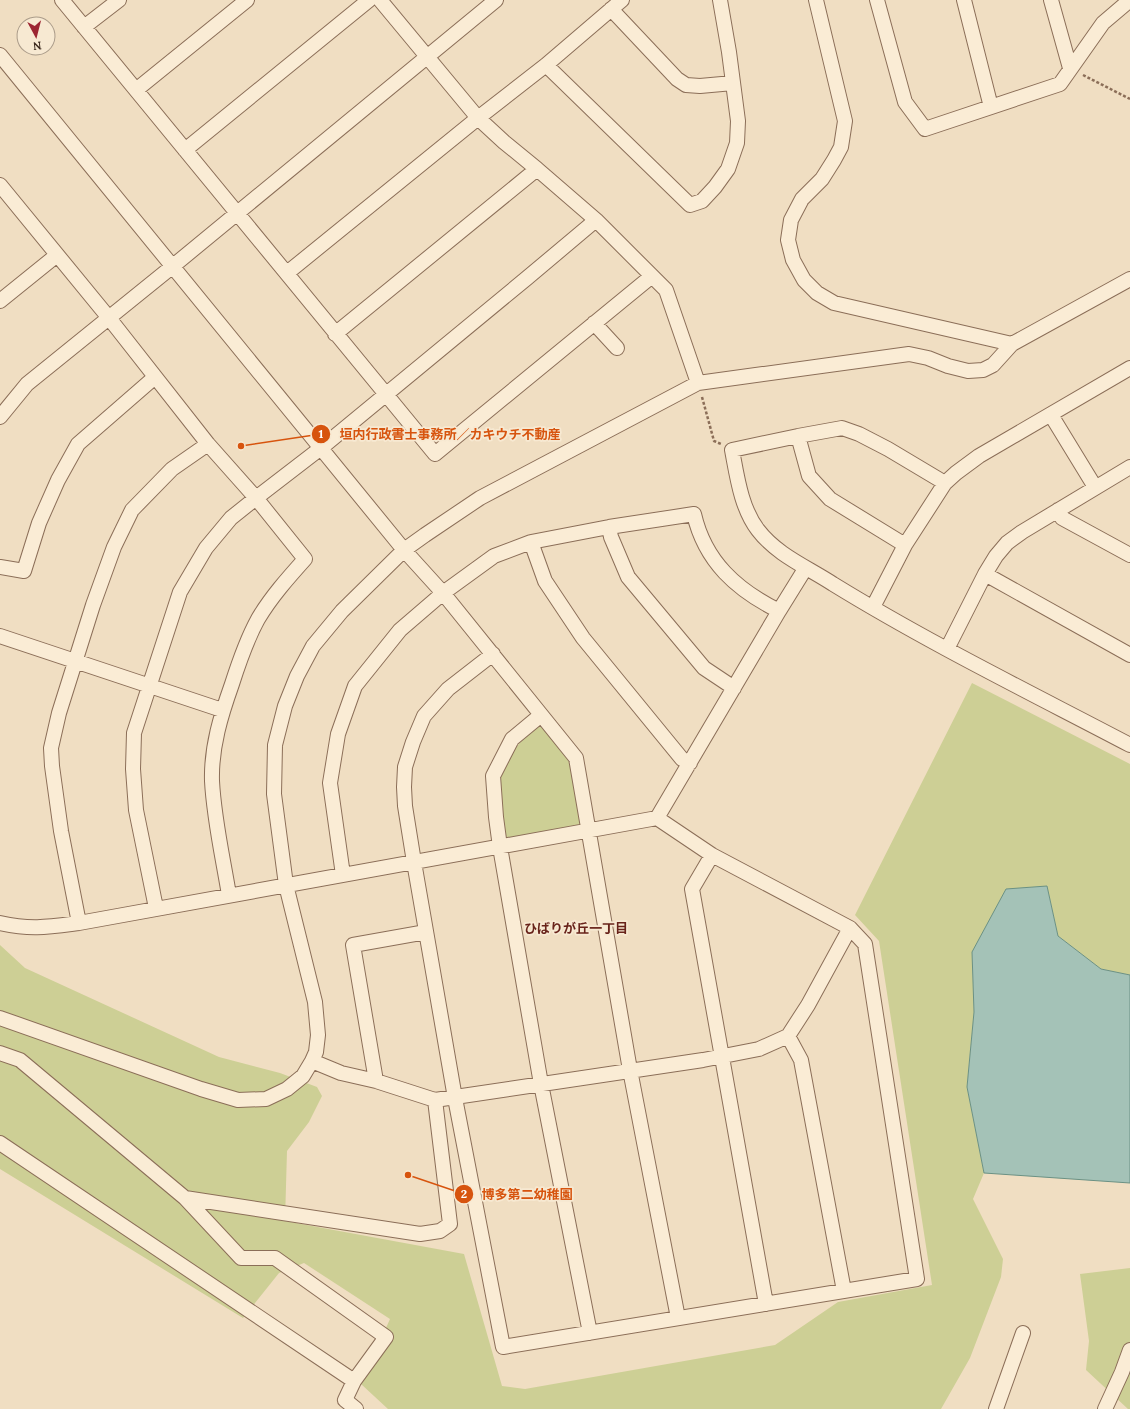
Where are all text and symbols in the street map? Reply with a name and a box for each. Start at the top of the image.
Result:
north arrow [16,16,56,56]
text: N [32,38,42,53]
callout: 垣内行政書士事務所／カキウチ不動産 [311,422,568,447]
text: 1 [319,426,324,441]
text: 垣内行政書士事務所／カキウチ不動産 [339,426,561,443]
district label: ひばりが丘一丁目 [524,920,628,937]
callout: 博多第二幼稚園 [454,1181,581,1206]
text: 2 [461,1186,467,1201]
text: 博多第二幼稚園 [481,1186,573,1203]

